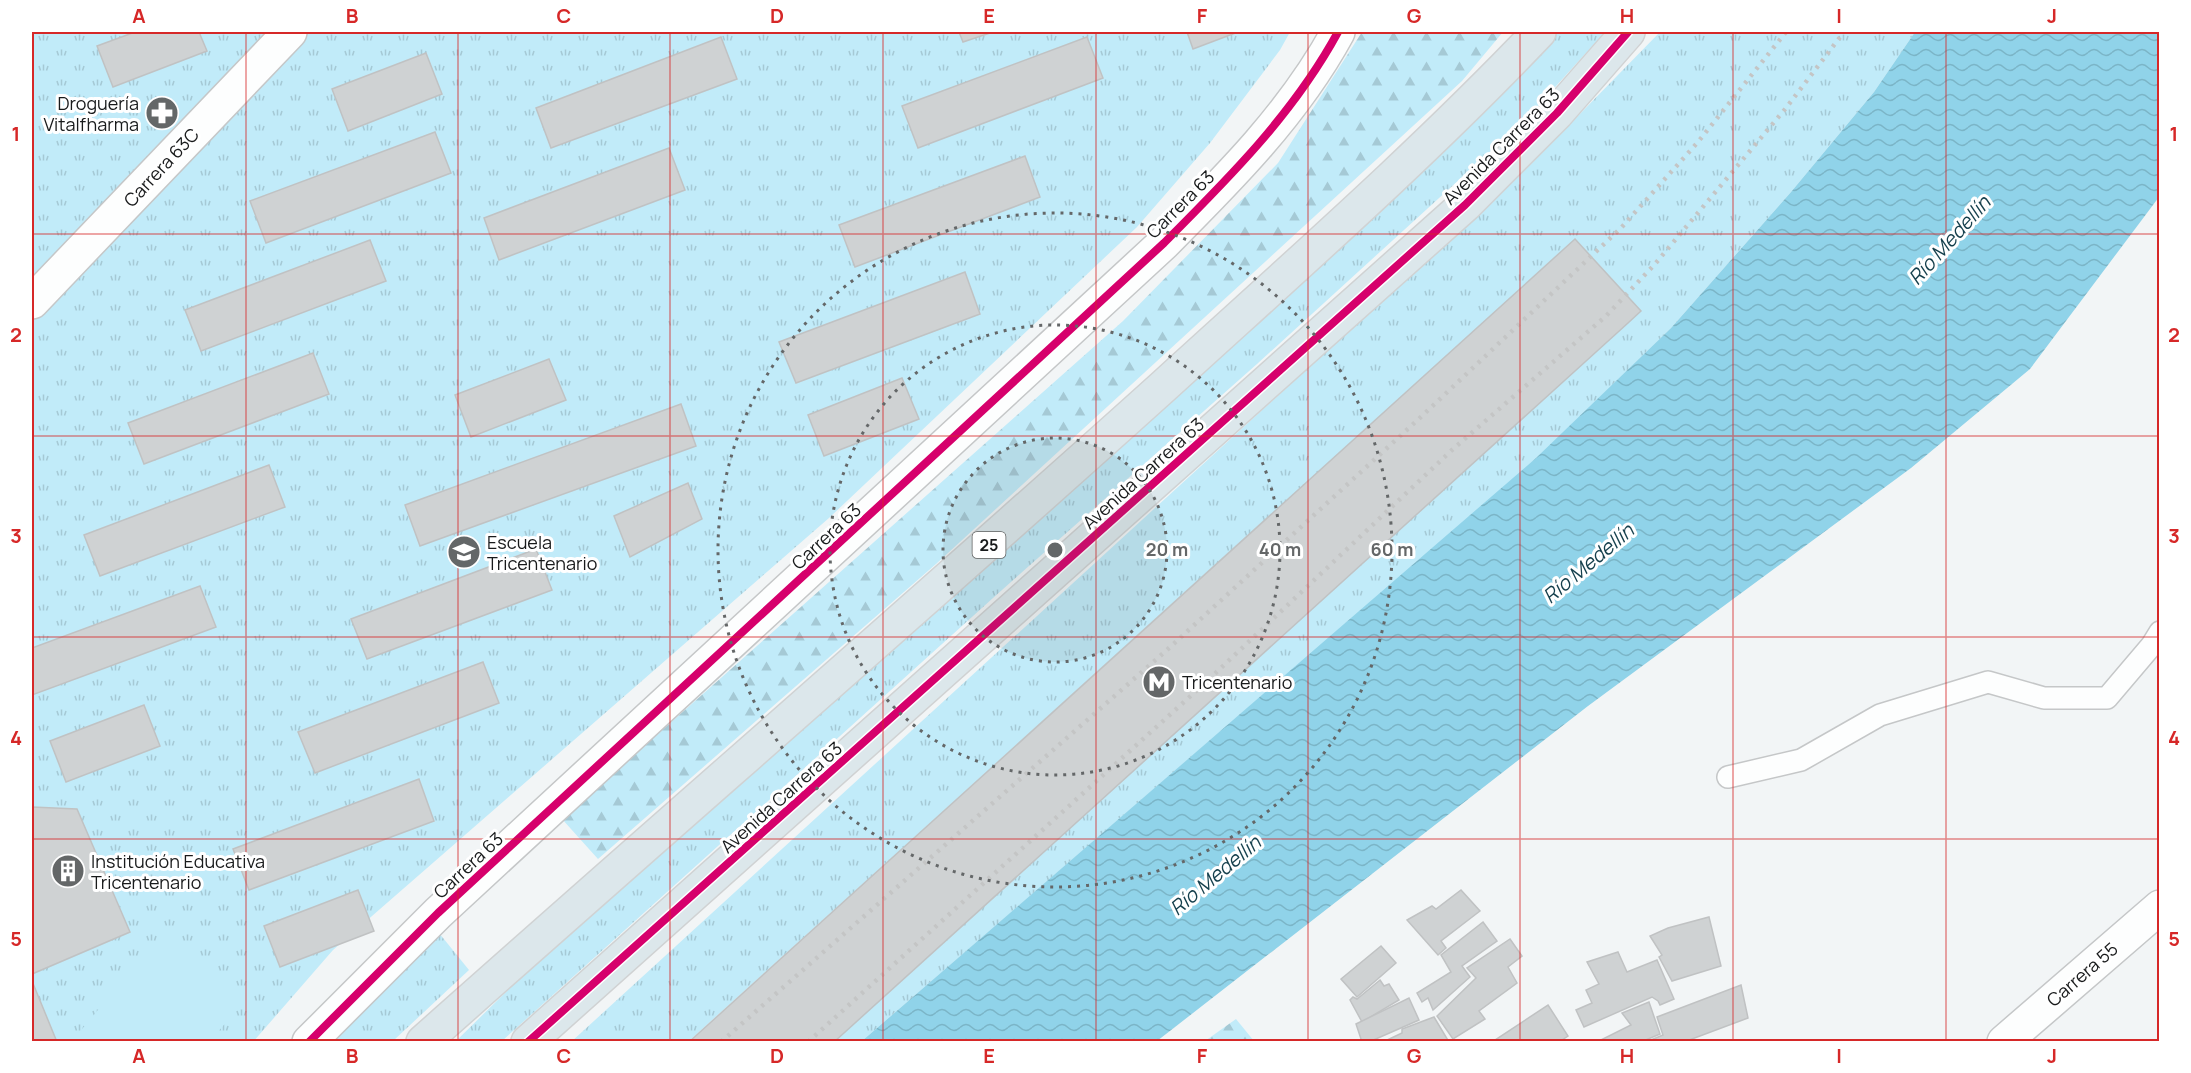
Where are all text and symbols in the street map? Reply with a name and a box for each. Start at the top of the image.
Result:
text: A [132,2,146,29]
text: B [346,2,359,29]
text: C [557,2,571,29]
text: D [770,2,784,29]
text: E [983,2,995,29]
text: F [1197,2,1208,29]
text: G [1407,2,1422,29]
text: H [1620,2,1634,29]
text: I [1836,2,1842,29]
text: J [2047,2,2057,29]
street label: Avenida Carrera 63 [1437,82,1565,210]
place label: Droguería Vitalfharma [44,91,139,136]
pharmacy icon: Droguería Vitalfharma [144,95,180,131]
text: 1 [12,120,20,147]
text: 1 [2170,120,2178,147]
street label: Carrera 63C [118,122,204,212]
street label: Carrera 63 [1141,165,1219,243]
water label: Río Medellín [1902,189,1997,290]
text: 2 [10,321,22,348]
text: 2 [2168,321,2180,348]
street label: Avenida Carrera 63 [1077,412,1209,534]
street label: Carrera 63 [786,498,866,574]
water label: Río Medellín [1537,516,1640,609]
text: 3 [10,522,22,549]
text: 3 [2168,522,2180,549]
place label: Escuela Tricentenario [487,530,597,575]
road number: 25 [972,532,1006,558]
school or university icon: Escuela Tricentenario [446,534,482,570]
text: 20 m [1146,537,1188,561]
text: 40 m [1259,537,1301,561]
text: 60 m [1371,537,1413,561]
centre of rings [1045,540,1065,560]
metro station icon: Tricentenario [1141,664,1177,700]
place label: Tricentenario [1182,670,1292,694]
text: 4 [10,724,22,751]
text: 4 [2168,724,2180,751]
street label: Avenida Carrera 63 [715,736,847,858]
street label: Carrera 63 [428,827,508,903]
water label: Río Medellín [1164,828,1267,921]
place label: Institución Educativa Tricentenario [91,849,265,894]
building icon: Institución Educativa Tricentenario [50,853,86,889]
text: 5 [10,925,22,952]
text: 5 [2168,925,2180,952]
street label: Carrera 55 [2041,936,2123,1012]
text: A [132,1042,146,1069]
text: B [346,1042,359,1069]
text: C [557,1042,571,1069]
text: D [770,1042,784,1069]
text: E [983,1042,995,1069]
text: F [1197,1042,1208,1069]
text: G [1407,1042,1422,1069]
text: H [1620,1042,1634,1069]
text: I [1836,1042,1842,1069]
text: J [2047,1042,2057,1069]

